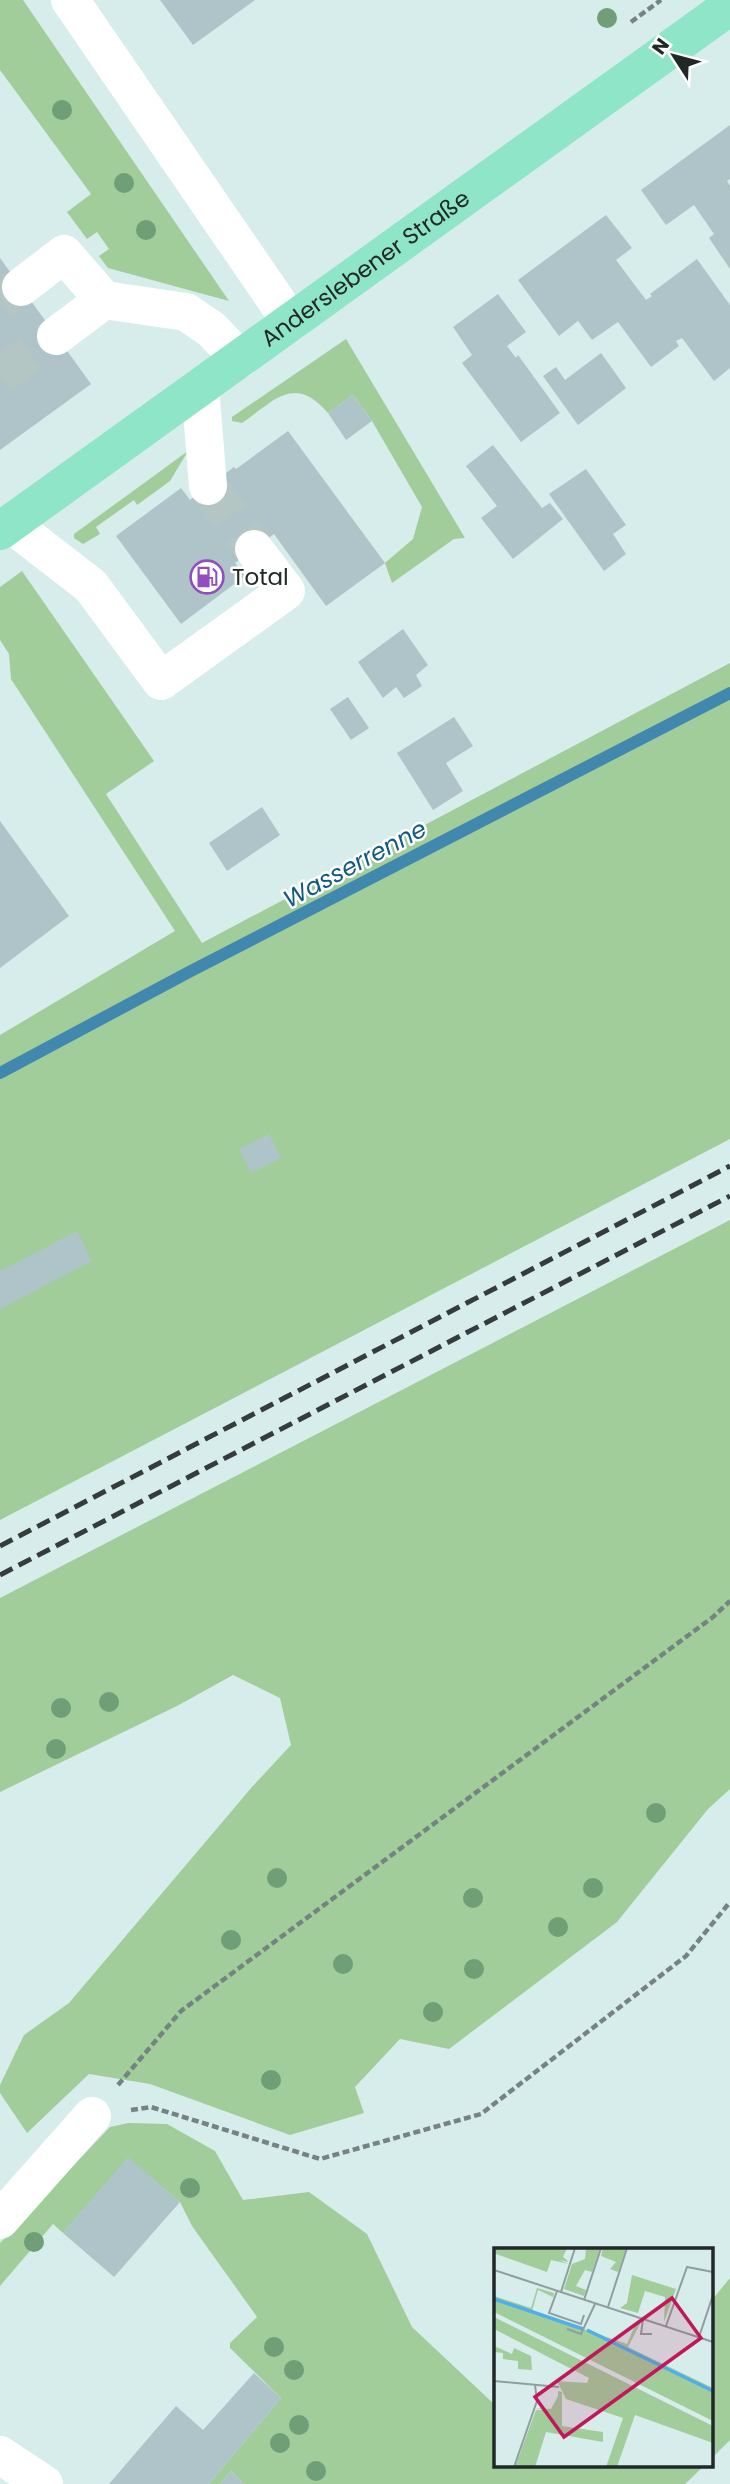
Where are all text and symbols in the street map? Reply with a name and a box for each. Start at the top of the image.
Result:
north arrow [639,21,709,91]
text: N [646,33,676,60]
street label: Anderslebener Straße [254,182,476,354]
fuel station icon: Total [188,558,226,596]
place label: Total [232,561,289,593]
water label: Wasserrenne [277,812,432,915]
inset map [494,2248,712,2466]

